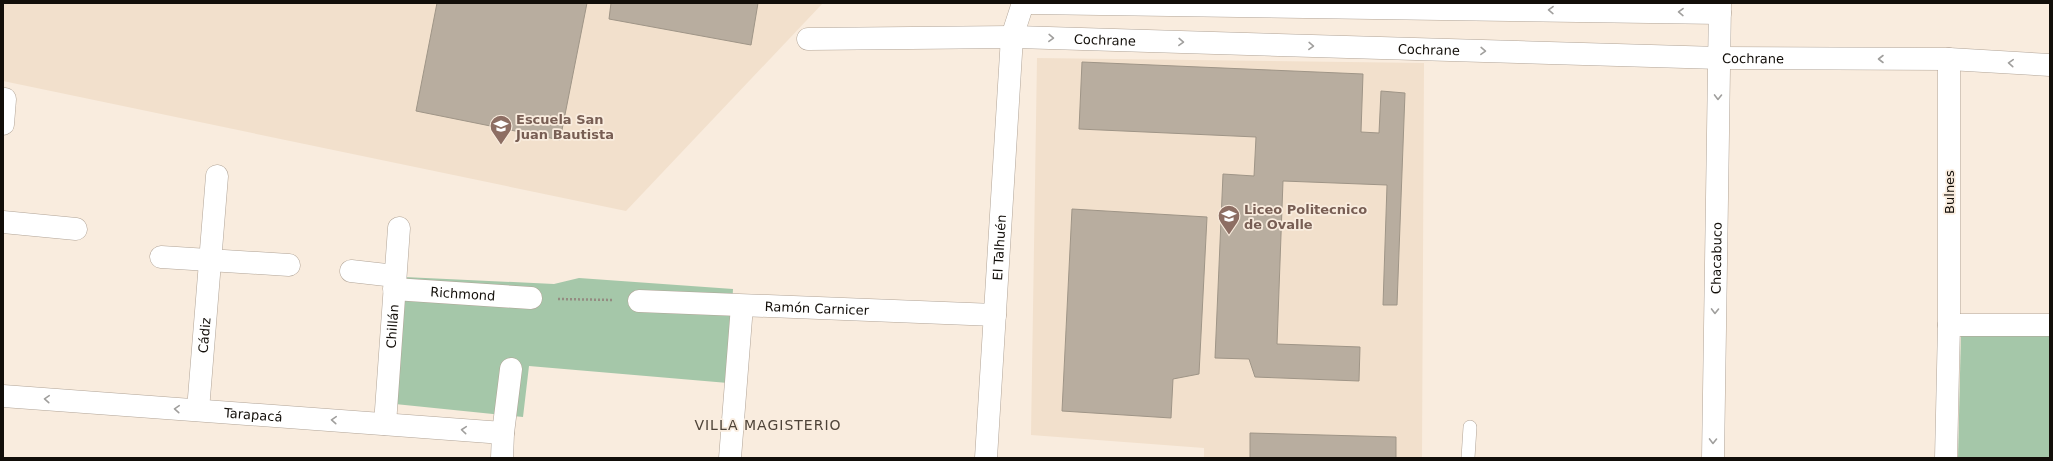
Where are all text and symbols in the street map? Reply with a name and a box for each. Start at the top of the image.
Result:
one-way arrow [1548,6,1554,14]
one-way arrow [1678,8,1684,16]
street label: Cochrane [1074,31,1136,48]
one-way arrow [1048,34,1054,42]
one-way arrow [1178,38,1184,46]
street label: Cochrane [1398,41,1460,58]
one-way arrow [1308,42,1314,50]
one-way arrow [1480,47,1486,55]
street label: Cochrane [1722,51,1784,66]
one-way arrow [1878,55,1884,63]
one-way arrow [2008,59,2014,68]
one-way arrow [1714,94,1722,100]
place label: Escuela San Juan Bautista [515,112,614,142]
school or university icon: Escuela San Juan Bautista [488,113,514,146]
street label: Bulnes [1942,170,1957,214]
place label: Liceo Politecnico de Ovalle [1244,202,1367,232]
school or university icon: Liceo Politecnico de Ovalle [1216,203,1242,236]
street label: El Talhuén [989,214,1009,281]
street label: Chacabuco [1708,222,1724,294]
street label: Richmond [430,284,496,303]
street label: Ramón Carnicer [764,298,870,318]
street label: Chillán [383,304,401,349]
one-way arrow [1711,308,1719,314]
street label: Cádiz [195,317,213,354]
one-way arrow [44,395,50,404]
one-way arrow [173,404,180,413]
street label: Tarapacá [223,405,283,424]
one-way arrow [331,416,337,425]
district label: VILLA MAGISTERIO [694,417,842,433]
one-way arrow [461,426,467,435]
one-way arrow [1709,438,1717,444]

